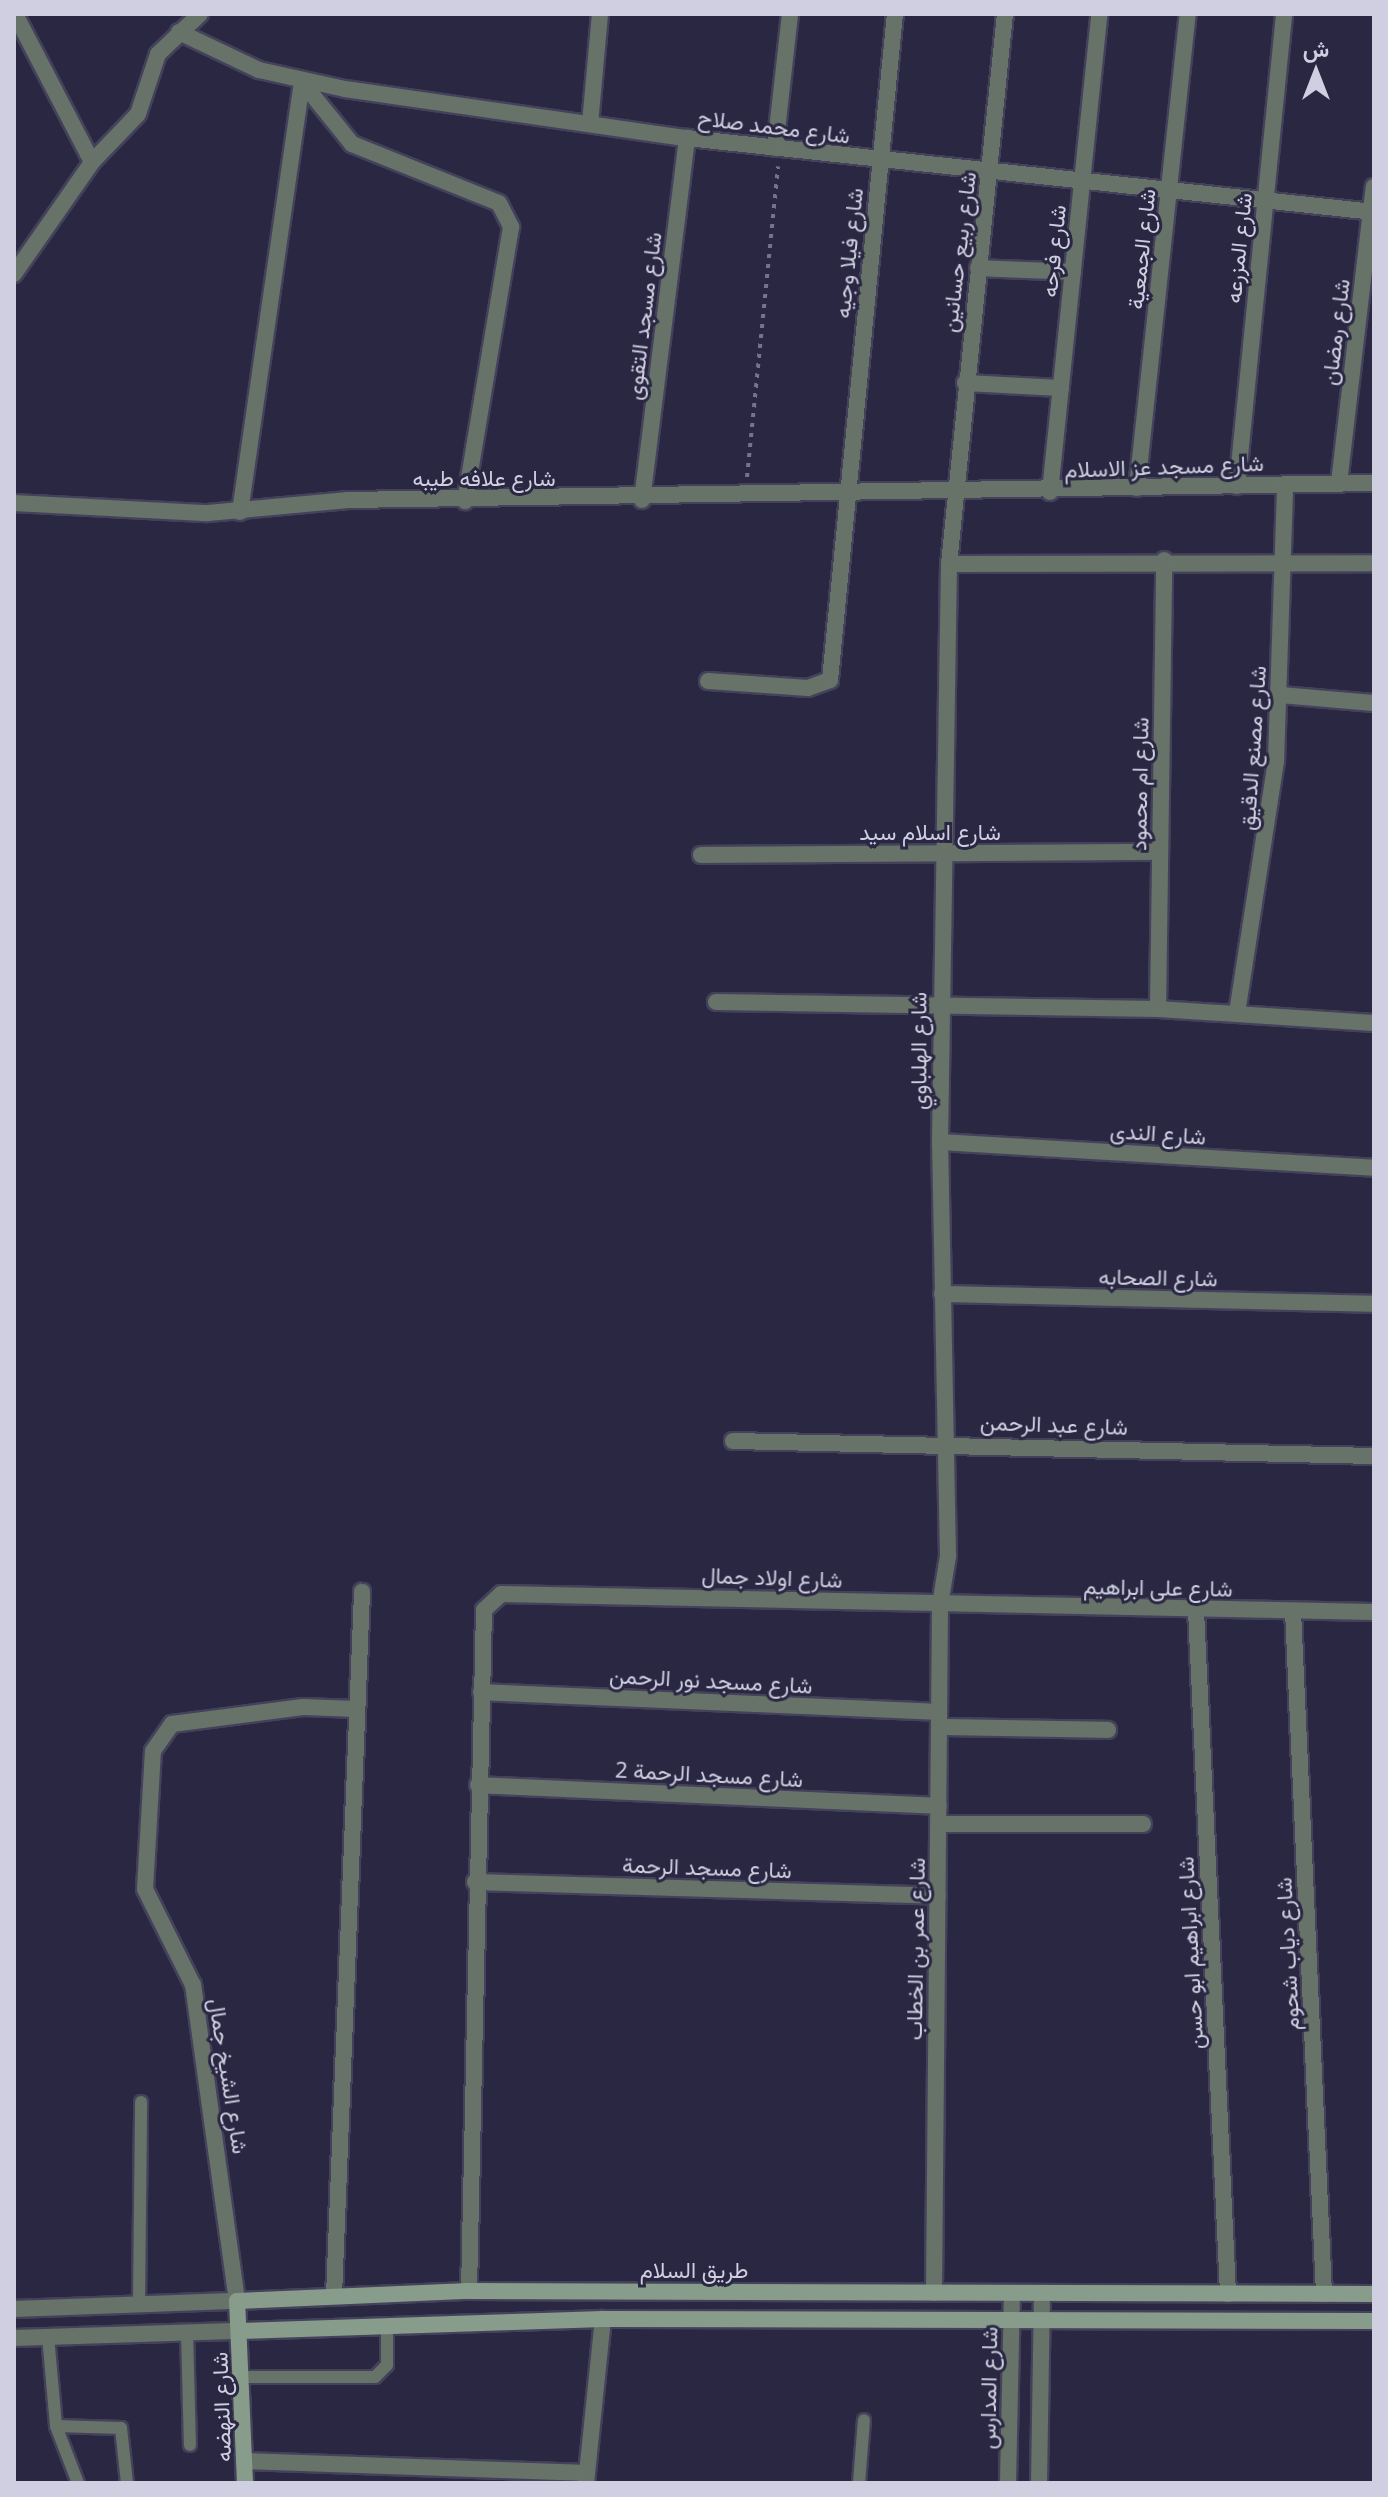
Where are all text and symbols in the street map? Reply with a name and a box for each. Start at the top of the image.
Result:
north arrow [1276,32,1356,112]
text: ش [1303,33,1329,63]
street label: شارع محمد صلاح [696,104,852,148]
street label: شارع ربيع حسانين [935,170,981,334]
street label: شارع فيلا وجيه [828,187,868,319]
street label: شارع الجمعية [1122,187,1160,311]
street label: شارع المزرعه [1219,191,1257,305]
street label: شارع فرحه [1035,203,1071,299]
street label: شارع مسجد التقوى [620,231,666,401]
street label: شارع رمضان [1315,277,1355,387]
street label: شارع مسجد عز الاسلام [1064,449,1264,483]
street label: شارع علافه طيبه [412,465,556,491]
street label: شارع مصنع الدقيق [1233,665,1271,831]
street label: شارع ام محمود [1125,717,1153,851]
street label: شارع اسلام سيد [859,819,1001,845]
street label: شارع الهلباوي [905,992,931,1110]
street label: شارع الندى [1109,1116,1207,1150]
street label: شارع الصحابه [1098,1263,1218,1291]
street label: شارع عبد الرحمن [980,1408,1128,1440]
street label: شارع اولاد جمال [701,1561,843,1593]
street label: شارع على ابراهيم [1083,1572,1233,1602]
street label: شارع مسجد نور الرحمن [609,1661,813,1699]
street label: شارع مسجد الرحمة 2 [614,1756,804,1792]
street label: شارع مسجد الرحمة [622,1851,792,1883]
street label: شارع ابراهيم ابو حسن [1172,1856,1208,2050]
street label: شارع عمر بن الخطاب [900,1857,930,2041]
street label: شارع دياب شحوم [1270,1877,1304,2031]
street label: شارع الشيخ جمال [204,1996,254,2156]
street label: طريق السلام [640,2257,748,2283]
street label: شارع المدارس [974,2326,1002,2450]
street label: شارع النهضه [206,2352,236,2462]

